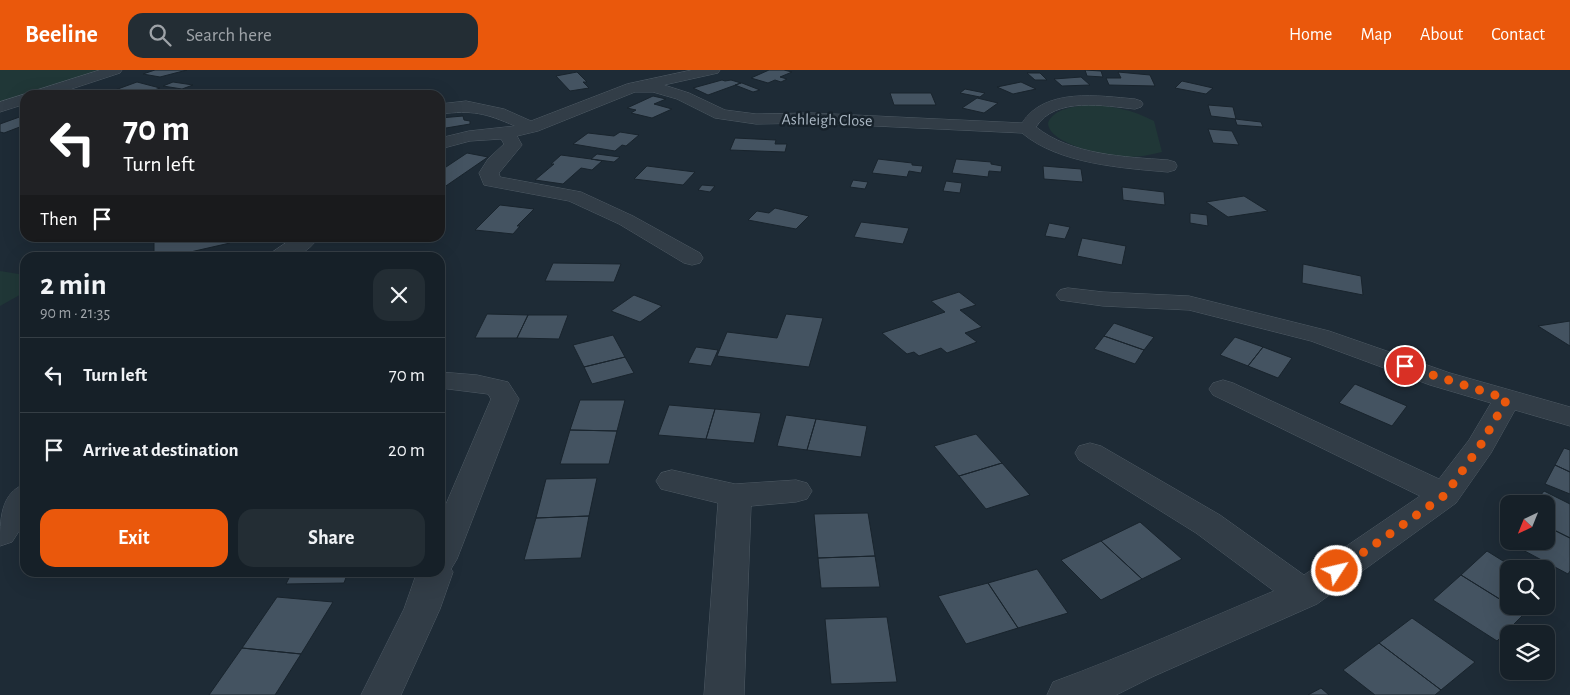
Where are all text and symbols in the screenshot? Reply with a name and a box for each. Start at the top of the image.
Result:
search box [128,13,478,58]
icon: search [146,21,174,49]
text: Beeline [25,23,98,47]
text: Search here [186,26,272,45]
text: Home [1289,26,1332,44]
text: Map [1360,26,1392,44]
text: About [1420,26,1463,44]
text: Contact [1491,26,1545,44]
icon: left [40,110,105,175]
street label: Ashleigh Close [781,111,873,129]
text: 70 m [123,112,190,147]
text: Turn left [123,153,195,175]
icon: arrive [88,205,116,233]
text: Then [40,210,78,229]
button: close [373,269,425,321]
text: 2 min [40,270,107,300]
text: 90 m · 21:35 [40,305,110,321]
pin [1384,345,1426,387]
icon: arrive [1391,352,1419,380]
icon: left [40,361,68,389]
text: Turn left [83,366,147,385]
text: 70 m [389,366,425,385]
icon: arrive [40,436,68,464]
text: Arrive at destination [83,441,239,460]
text: 20 m [388,441,425,460]
north arrow [1500,495,1555,550]
map controls [1500,495,1555,680]
button: Exit [40,509,228,567]
button: Share [238,509,425,567]
position arrow [1310,544,1362,596]
button: search [1500,560,1555,615]
button: layers [1500,625,1555,680]

